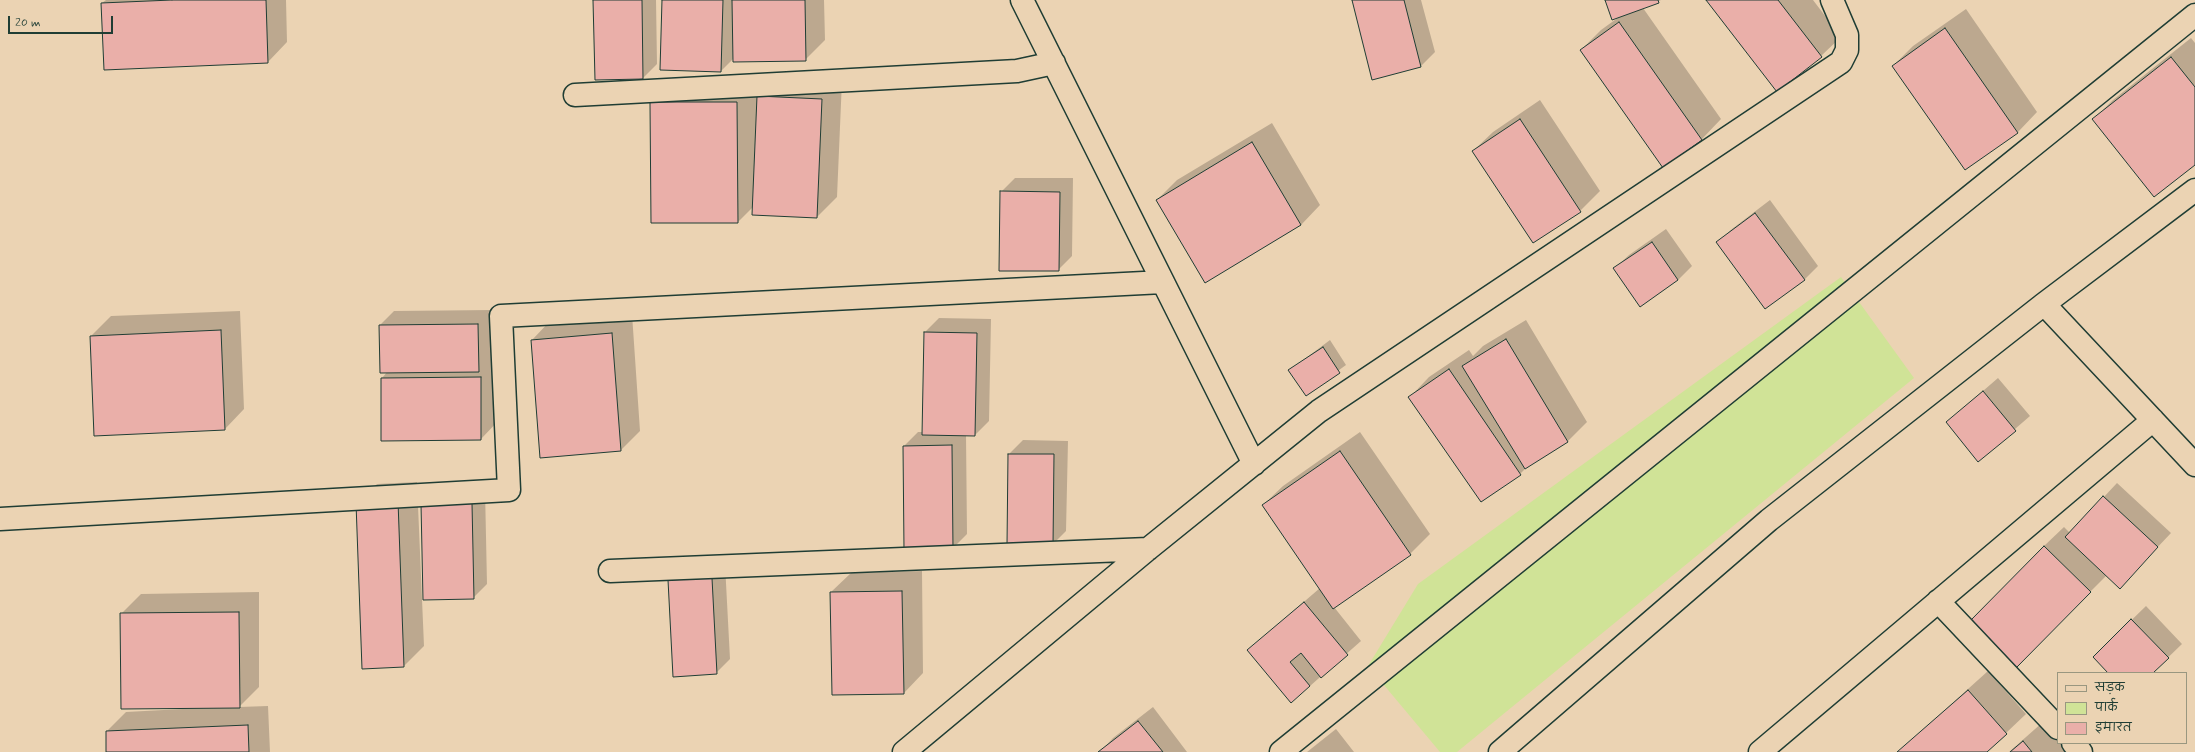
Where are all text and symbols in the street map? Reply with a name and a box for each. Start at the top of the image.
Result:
scale bar [10,8,115,34]
text: 20 m [15,15,41,31]
legend [2057,672,2187,744]
text: सड़क [2095,680,2125,696]
text: पार्क [2095,700,2118,716]
text: इमारत [2095,720,2132,736]

